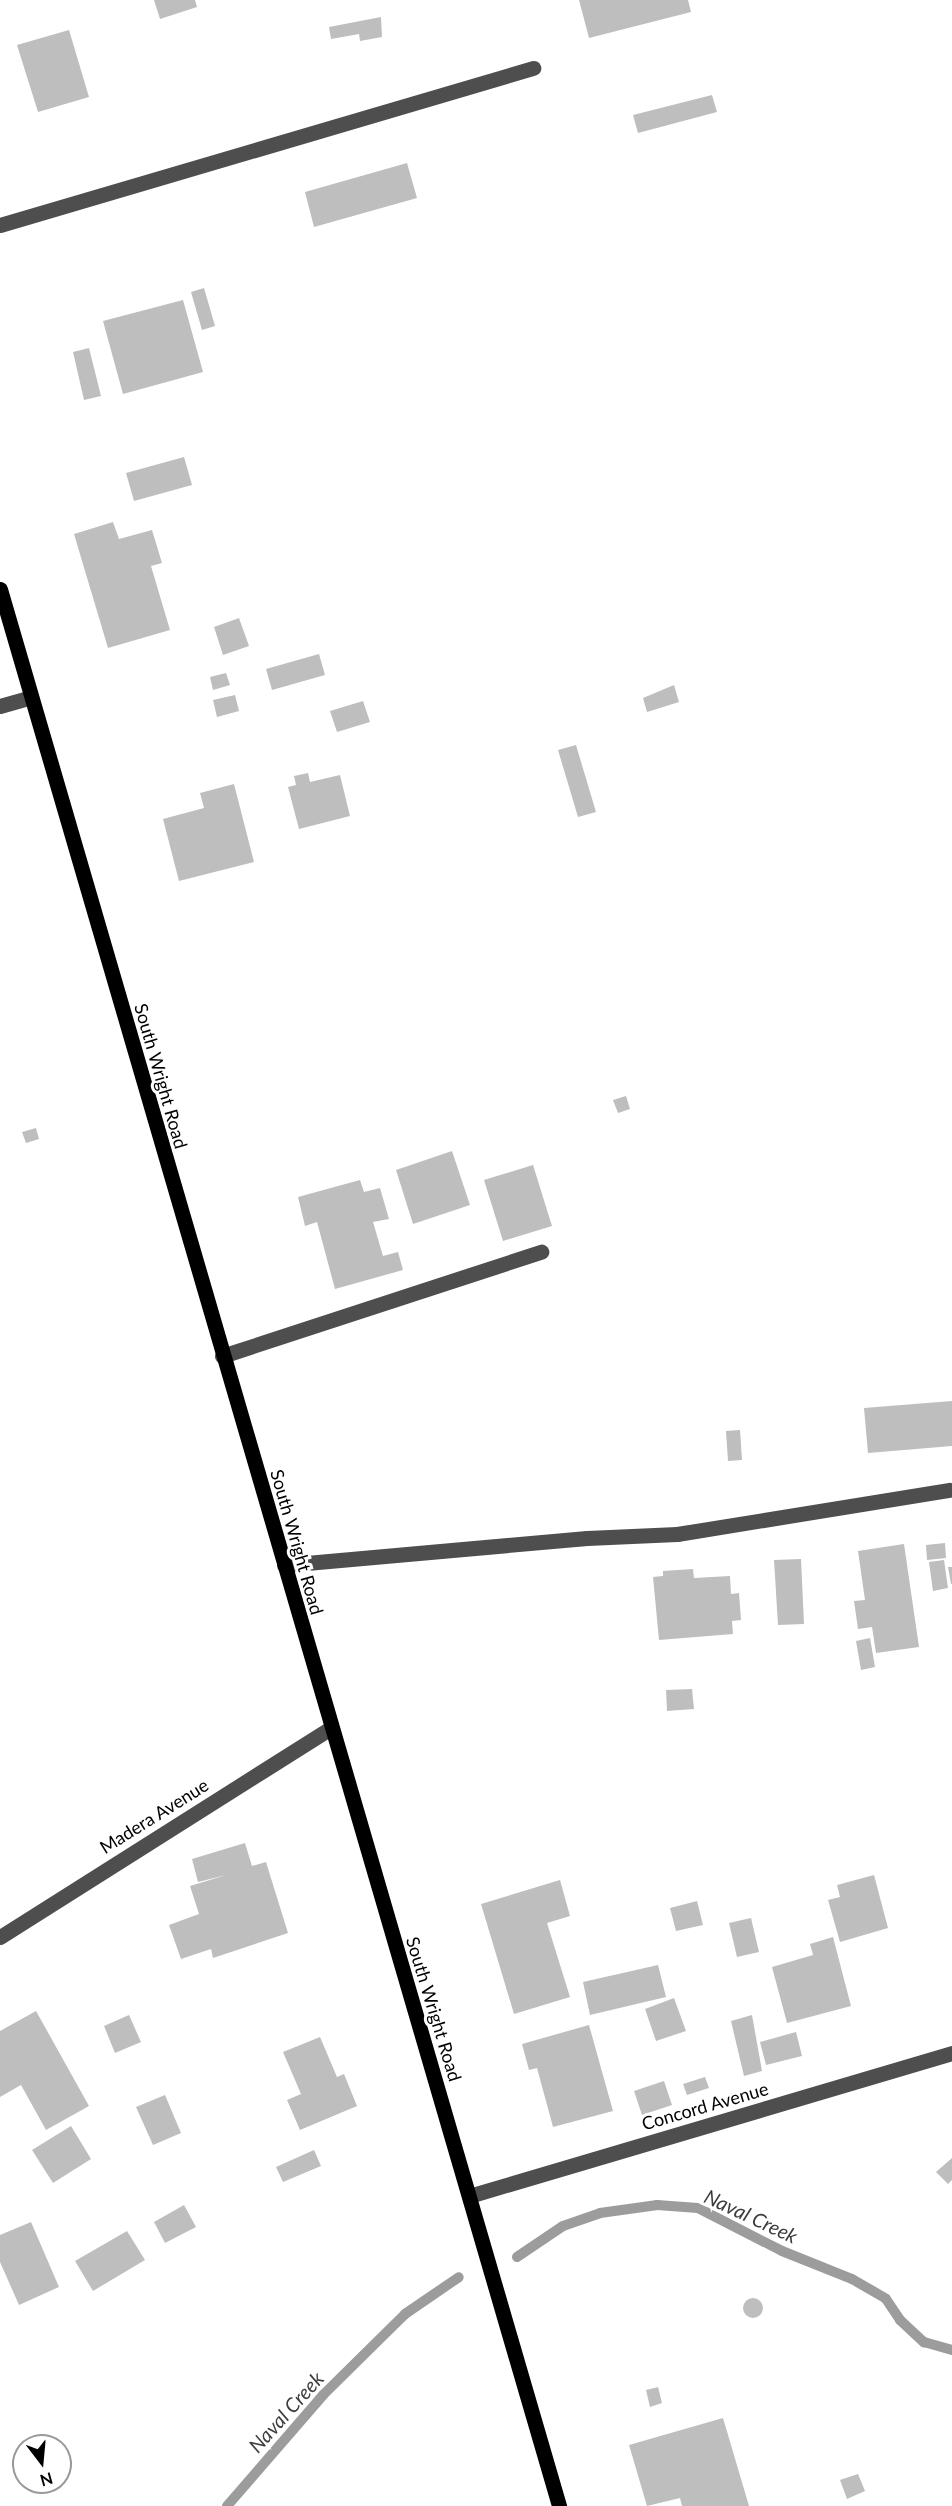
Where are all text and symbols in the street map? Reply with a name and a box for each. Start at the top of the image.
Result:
street label: South Wright Road [130,1001,192,1151]
street label: South Wright Road [266,1467,328,1617]
street label: Madera Avenue [95,1774,213,1858]
street label: South Wright Road [402,1934,466,2084]
street label: Concord Avenue [639,2078,771,2134]
water label: Naval Creek [701,2184,801,2248]
water label: Naval Creek [244,2367,328,2457]
north arrow [12,2434,72,2494]
text: N [38,2469,55,2491]

